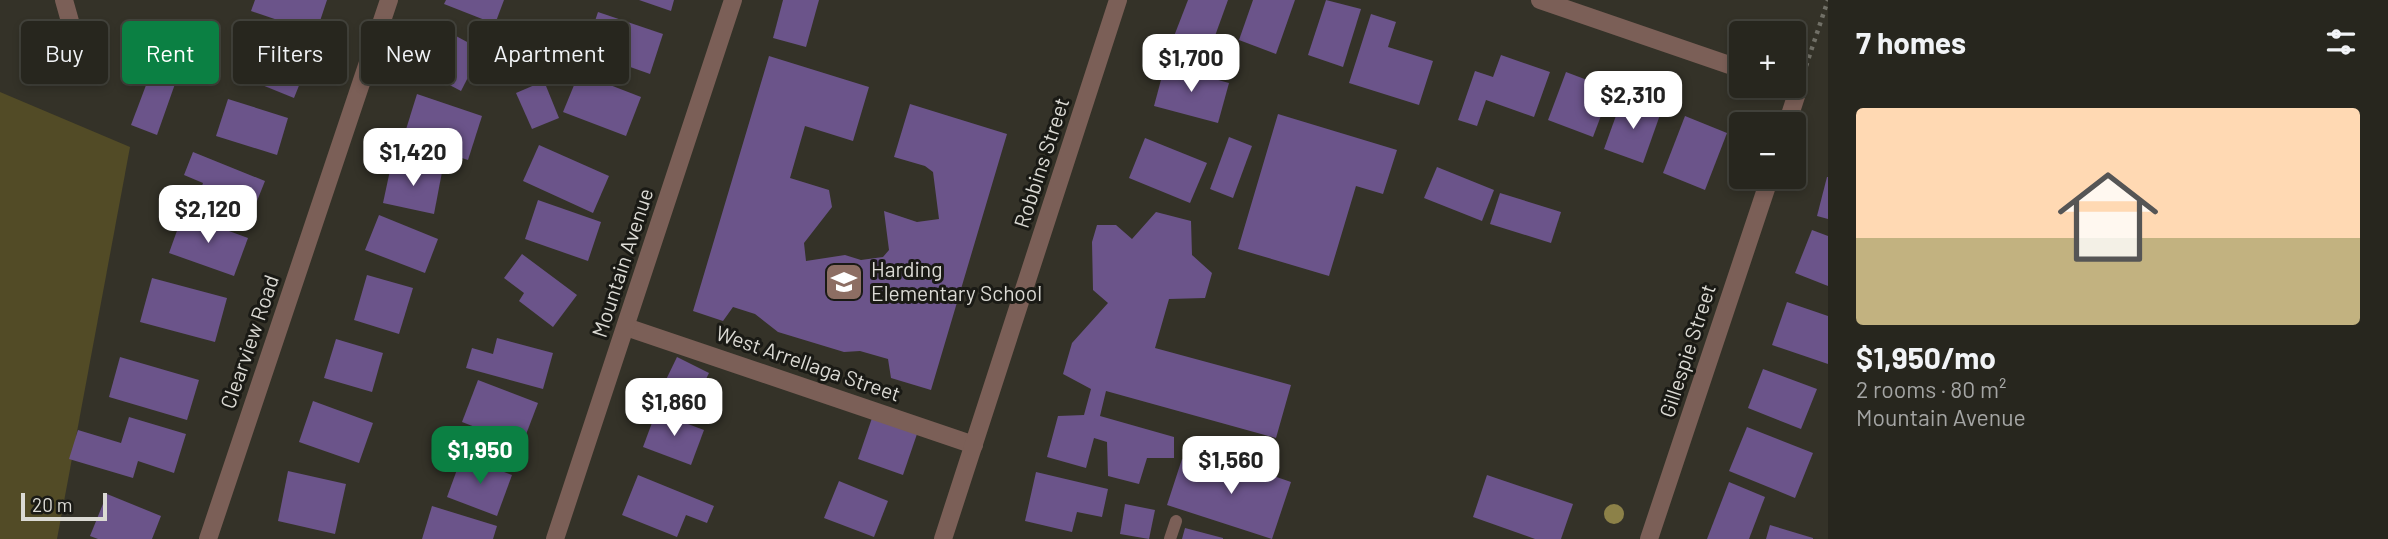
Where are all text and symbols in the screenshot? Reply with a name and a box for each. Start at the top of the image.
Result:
chip: Buy [21,21,108,84]
chip: Rent [122,21,219,84]
chip: Filters [233,21,347,84]
chip: New [361,21,455,84]
chip: Apartment [469,21,629,84]
map controls [1729,21,1806,189]
button: + [1729,21,1806,98]
icon: filters [2322,23,2360,61]
text: 7 homes [1856,24,1966,60]
pin: $1,700 [1134,34,1248,94]
text: $1,700 [1158,43,1224,71]
pin: $2,310 [1576,72,1690,131]
text: $2,310 [1600,80,1666,108]
street label: Robbins Street [1008,94,1073,231]
button: − [1729,112,1806,189]
pin: $1,420 [356,128,470,188]
text: $1,420 [379,137,447,165]
icon: home [2045,154,2171,280]
street label: Mountain Avenue [586,185,657,340]
pin: $2,120 [151,186,265,245]
text: $2,120 [175,194,241,222]
place label: Harding Elementary School [871,256,1042,305]
school or university icon: Harding Elementary School [823,261,865,303]
street label: Clearview Road [214,271,283,412]
street label: Gillespie Street [1653,281,1720,420]
street label: West Arrellaga Street [713,319,904,406]
text: $1,950/mo [1856,339,1996,375]
text: 2 rooms · 80 m² [1856,375,2006,403]
pin: $1,860 [617,378,731,438]
text: $1,860 [641,387,707,415]
text: Mountain Avenue [1856,403,2026,431]
pin: $1,950 [423,426,537,486]
text: $1,950 [447,435,513,463]
pin: $1,560 [1174,436,1288,496]
text: $1,560 [1198,445,1264,473]
scale bar [21,490,107,522]
text: 20 m [32,493,72,516]

